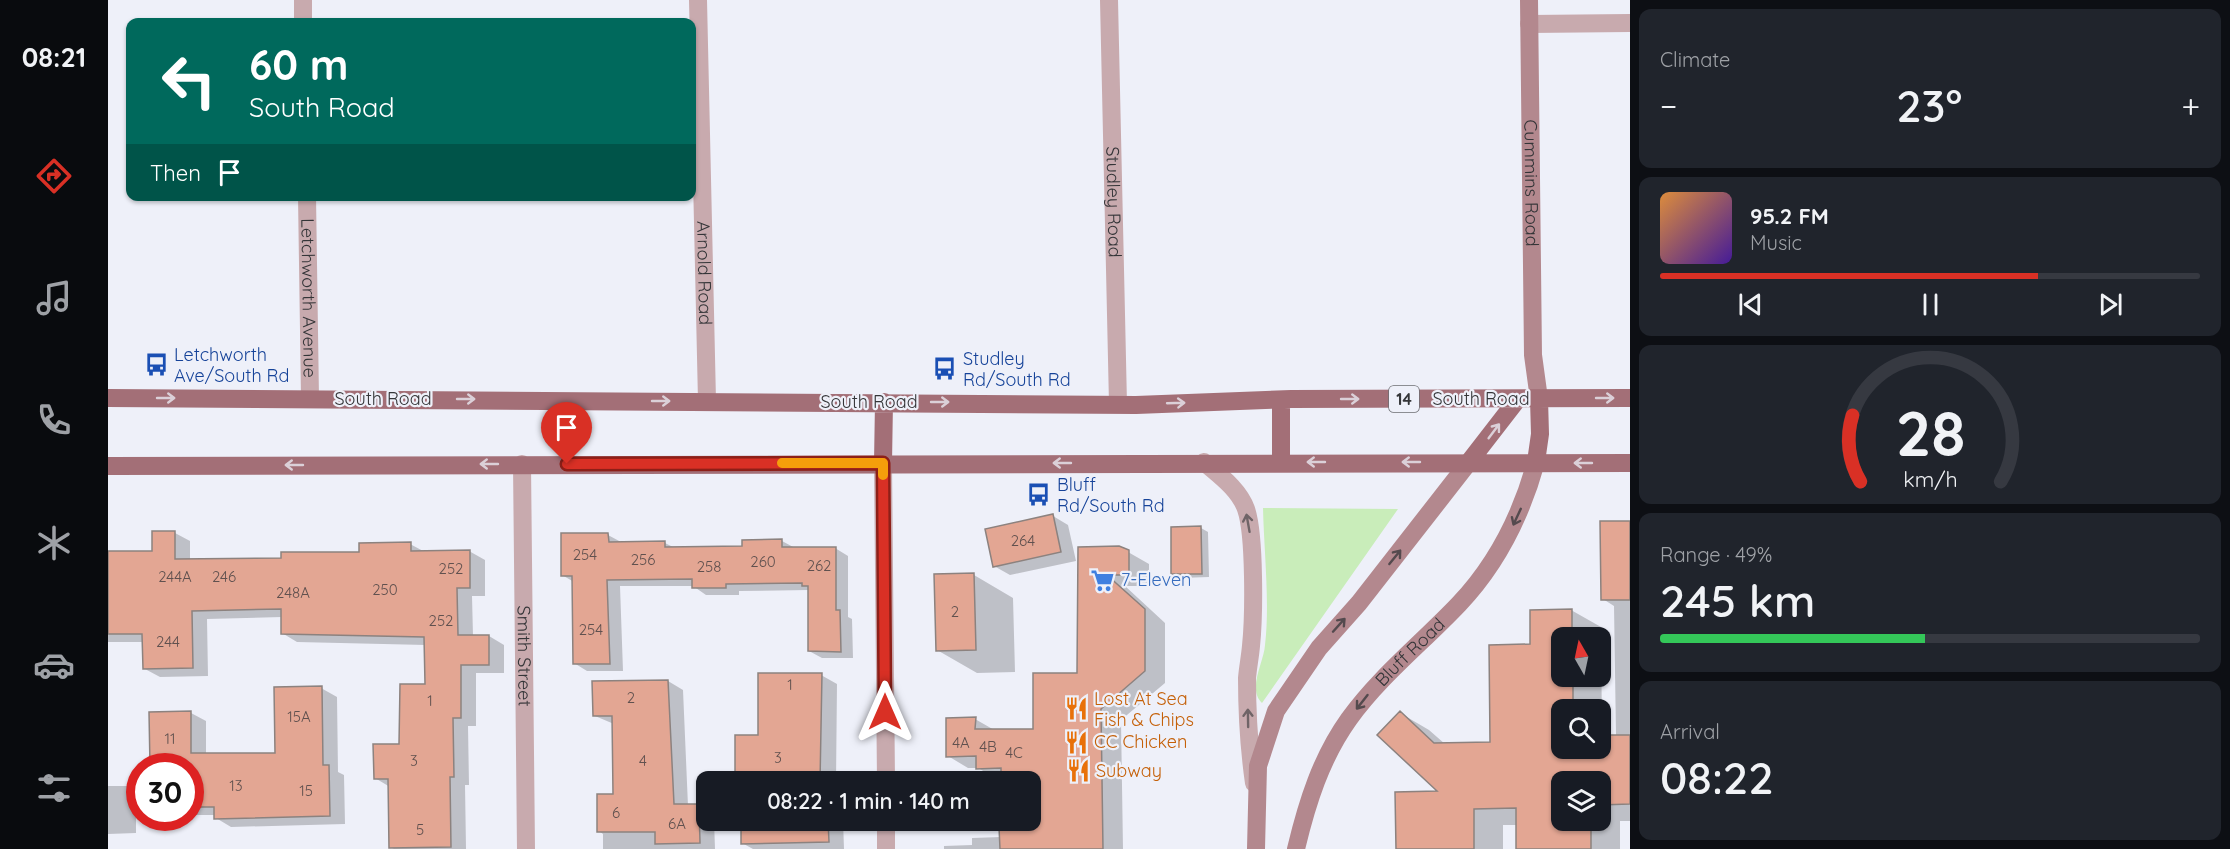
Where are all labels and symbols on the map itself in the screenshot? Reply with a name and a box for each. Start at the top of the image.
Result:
street label: Cummins Road [1519,119,1544,247]
street label: Studley Road [1101,146,1127,258]
street label: Letchworth Avenue [296,218,322,378]
street label: Arnold Road [692,220,717,325]
place label: Letchworth Ave/South Rd [174,343,290,387]
place label: Studley Rd/South Rd [963,347,1071,391]
bus stop icon: Letchworth Ave/South Rd [143,352,169,378]
bus stop icon: Studley Rd/South Rd [932,356,958,382]
road number: 14 [1389,386,1419,412]
street label: South Road [334,387,432,410]
street label: South Road [1432,387,1530,410]
street label: South Road [820,390,918,413]
one-way arrow [156,392,176,404]
one-way arrow [1595,392,1615,404]
one-way arrow [456,393,476,405]
one-way arrow [1339,393,1359,405]
one-way arrow [651,395,671,406]
one-way arrow [930,396,950,408]
one-way arrow [1165,398,1185,409]
pin [541,402,592,464]
one-way arrow [1487,424,1500,440]
one-way arrow [1307,456,1327,468]
one-way arrow [1401,456,1421,468]
one-way arrow [1052,457,1072,469]
one-way arrow [1574,457,1594,469]
one-way arrow [479,458,499,470]
one-way arrow [284,459,304,471]
place label: Bluff Rd/South Rd [1057,473,1165,517]
bus stop icon: Bluff Rd/South Rd [1026,482,1052,508]
one-way arrow [1510,508,1522,526]
one-way arrow [1242,514,1253,533]
house number: 264 [1011,531,1035,550]
house number: 254 [573,545,597,564]
one-way arrow [1389,549,1402,565]
house number: 256 [631,550,655,569]
house number: 260 [750,552,776,571]
house number: 262 [807,556,831,575]
house number: 258 [697,557,721,576]
house number: 252 [439,559,463,578]
house number: 244A [158,567,192,586]
house number: 246 [212,567,236,586]
supermarket icon: 7-Eleven [1090,567,1116,593]
place label: 7-Eleven [1121,568,1192,591]
house number: 250 [372,580,398,599]
house number: 248A [276,583,310,602]
house number: 2 [951,602,959,621]
street label: Smith Street [512,605,537,707]
house number: 252 [429,611,453,630]
street label: Bluff Road [1370,613,1450,691]
one-way arrow [1332,618,1346,633]
house number: 254 [579,620,603,639]
north arrow [1551,627,1611,687]
house number: 244 [156,632,180,651]
house number: 1 [787,675,793,694]
position arrow [853,680,917,744]
place label: Lost At Sea Fish & Chips [1094,687,1194,731]
house number: 2 [627,688,635,707]
house number: 1 [427,691,433,710]
one-way arrow [1356,694,1369,710]
restaurant icon: Lost At Sea Fish & Chips [1063,696,1089,722]
house number: 15A [287,707,311,726]
one-way arrow [1242,708,1254,728]
house number: 11 [164,729,176,748]
restaurant icon: CC Chicken [1063,729,1089,755]
place label: CC Chicken [1094,730,1187,753]
house number: 4A [952,733,970,752]
house number: 4B [979,737,997,756]
house number: 4C [1005,743,1023,762]
house number: 3 [774,748,782,767]
house number: 3 [410,751,418,770]
house number: 4 [639,751,647,770]
speed limit sign: 30 [126,753,204,831]
restaurant icon: Subway [1065,758,1091,784]
place label: Subway [1096,759,1162,782]
house number: 13 [229,776,243,795]
house number: 15 [299,781,313,800]
house number: 6 [612,803,620,822]
house number: 6A [668,814,686,833]
house number: 5 [416,820,424,839]

